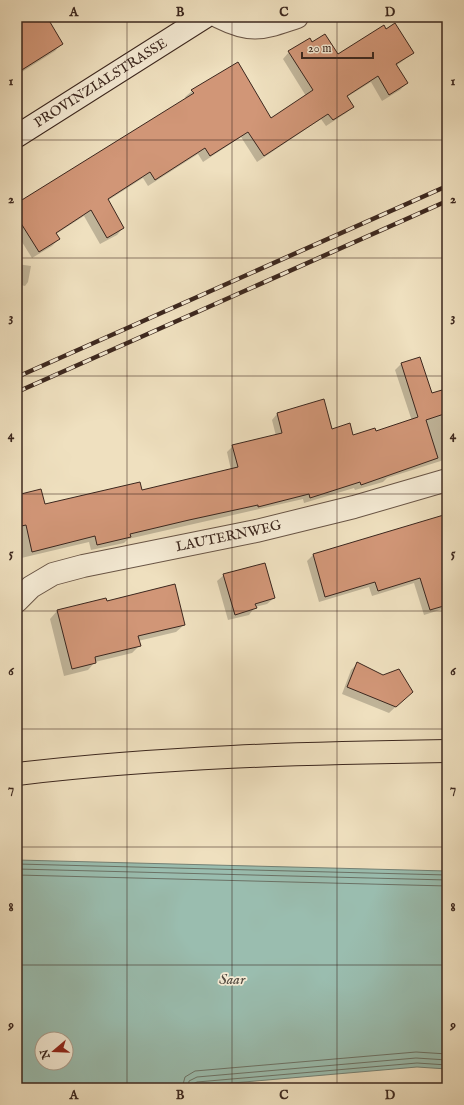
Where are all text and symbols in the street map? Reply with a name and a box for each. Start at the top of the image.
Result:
text: A [69,4,80,21]
text: B [176,4,185,21]
text: C [279,4,289,21]
text: D [385,4,396,21]
street label: PROVINZIALSTRASSE [31,34,171,132]
scale bar [302,34,373,60]
text: 20 m [308,41,331,56]
text: 1 [9,73,14,90]
text: 1 [451,73,456,90]
text: 2 [8,191,14,208]
text: 2 [450,191,456,208]
text: 3 [9,309,14,326]
text: 3 [451,309,456,326]
text: 4 [8,427,15,444]
text: 4 [450,427,457,444]
street label: LAUTERNWEG [174,516,284,556]
text: 5 [9,545,14,562]
text: 5 [451,545,456,562]
text: 6 [8,663,14,680]
text: 6 [450,663,456,680]
text: 7 [8,781,14,798]
text: 7 [450,781,456,798]
text: 8 [8,899,14,916]
text: 8 [450,899,456,916]
water label: Saar [219,970,246,989]
text: 9 [7,1017,14,1034]
text: 9 [449,1017,456,1034]
north arrow [34,1031,74,1071]
text: N [37,1047,54,1062]
text: A [69,1087,80,1104]
text: B [176,1087,185,1104]
text: C [279,1087,289,1104]
text: D [385,1087,396,1104]

